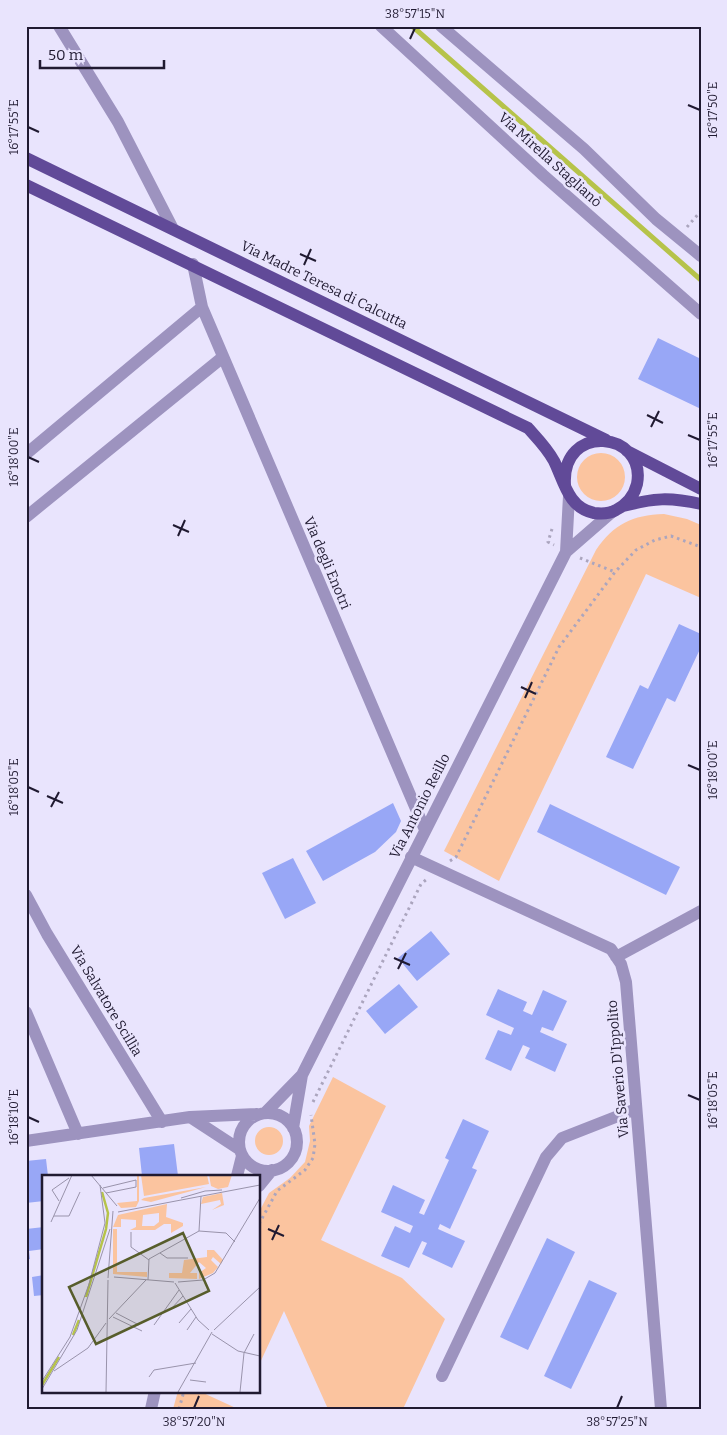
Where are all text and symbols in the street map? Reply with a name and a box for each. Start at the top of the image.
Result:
text: 38°57'15"N [385,7,445,21]
scale bar [40,38,164,70]
text: 50 m [48,46,84,64]
text: 16°17'50"E [706,82,720,138]
text: 16°17'55"E [7,99,21,155]
street label: Via Mirella Staglianò [495,109,605,211]
street label: Via Madre Teresa di Calcutta [238,237,410,333]
text: 16°17'55"E [706,412,720,468]
text: 16°18'00"E [7,428,21,486]
street label: Via degli Enotri [300,514,354,612]
text: 16°18'00"E [706,741,720,799]
street label: Via Antonio Reillo [386,751,454,861]
text: 16°18'05"E [7,758,21,816]
street label: Via Salvatore Scillìa [66,943,146,1060]
street label: Via Saverio D'Ippolito [603,999,633,1139]
text: 16°18'05"E [706,1071,720,1129]
text: 16°18'10"E [7,1089,21,1145]
inset map [42,1175,260,1392]
text: 38°57'20"N [163,1415,226,1429]
text: 38°57'25"N [586,1415,648,1429]

